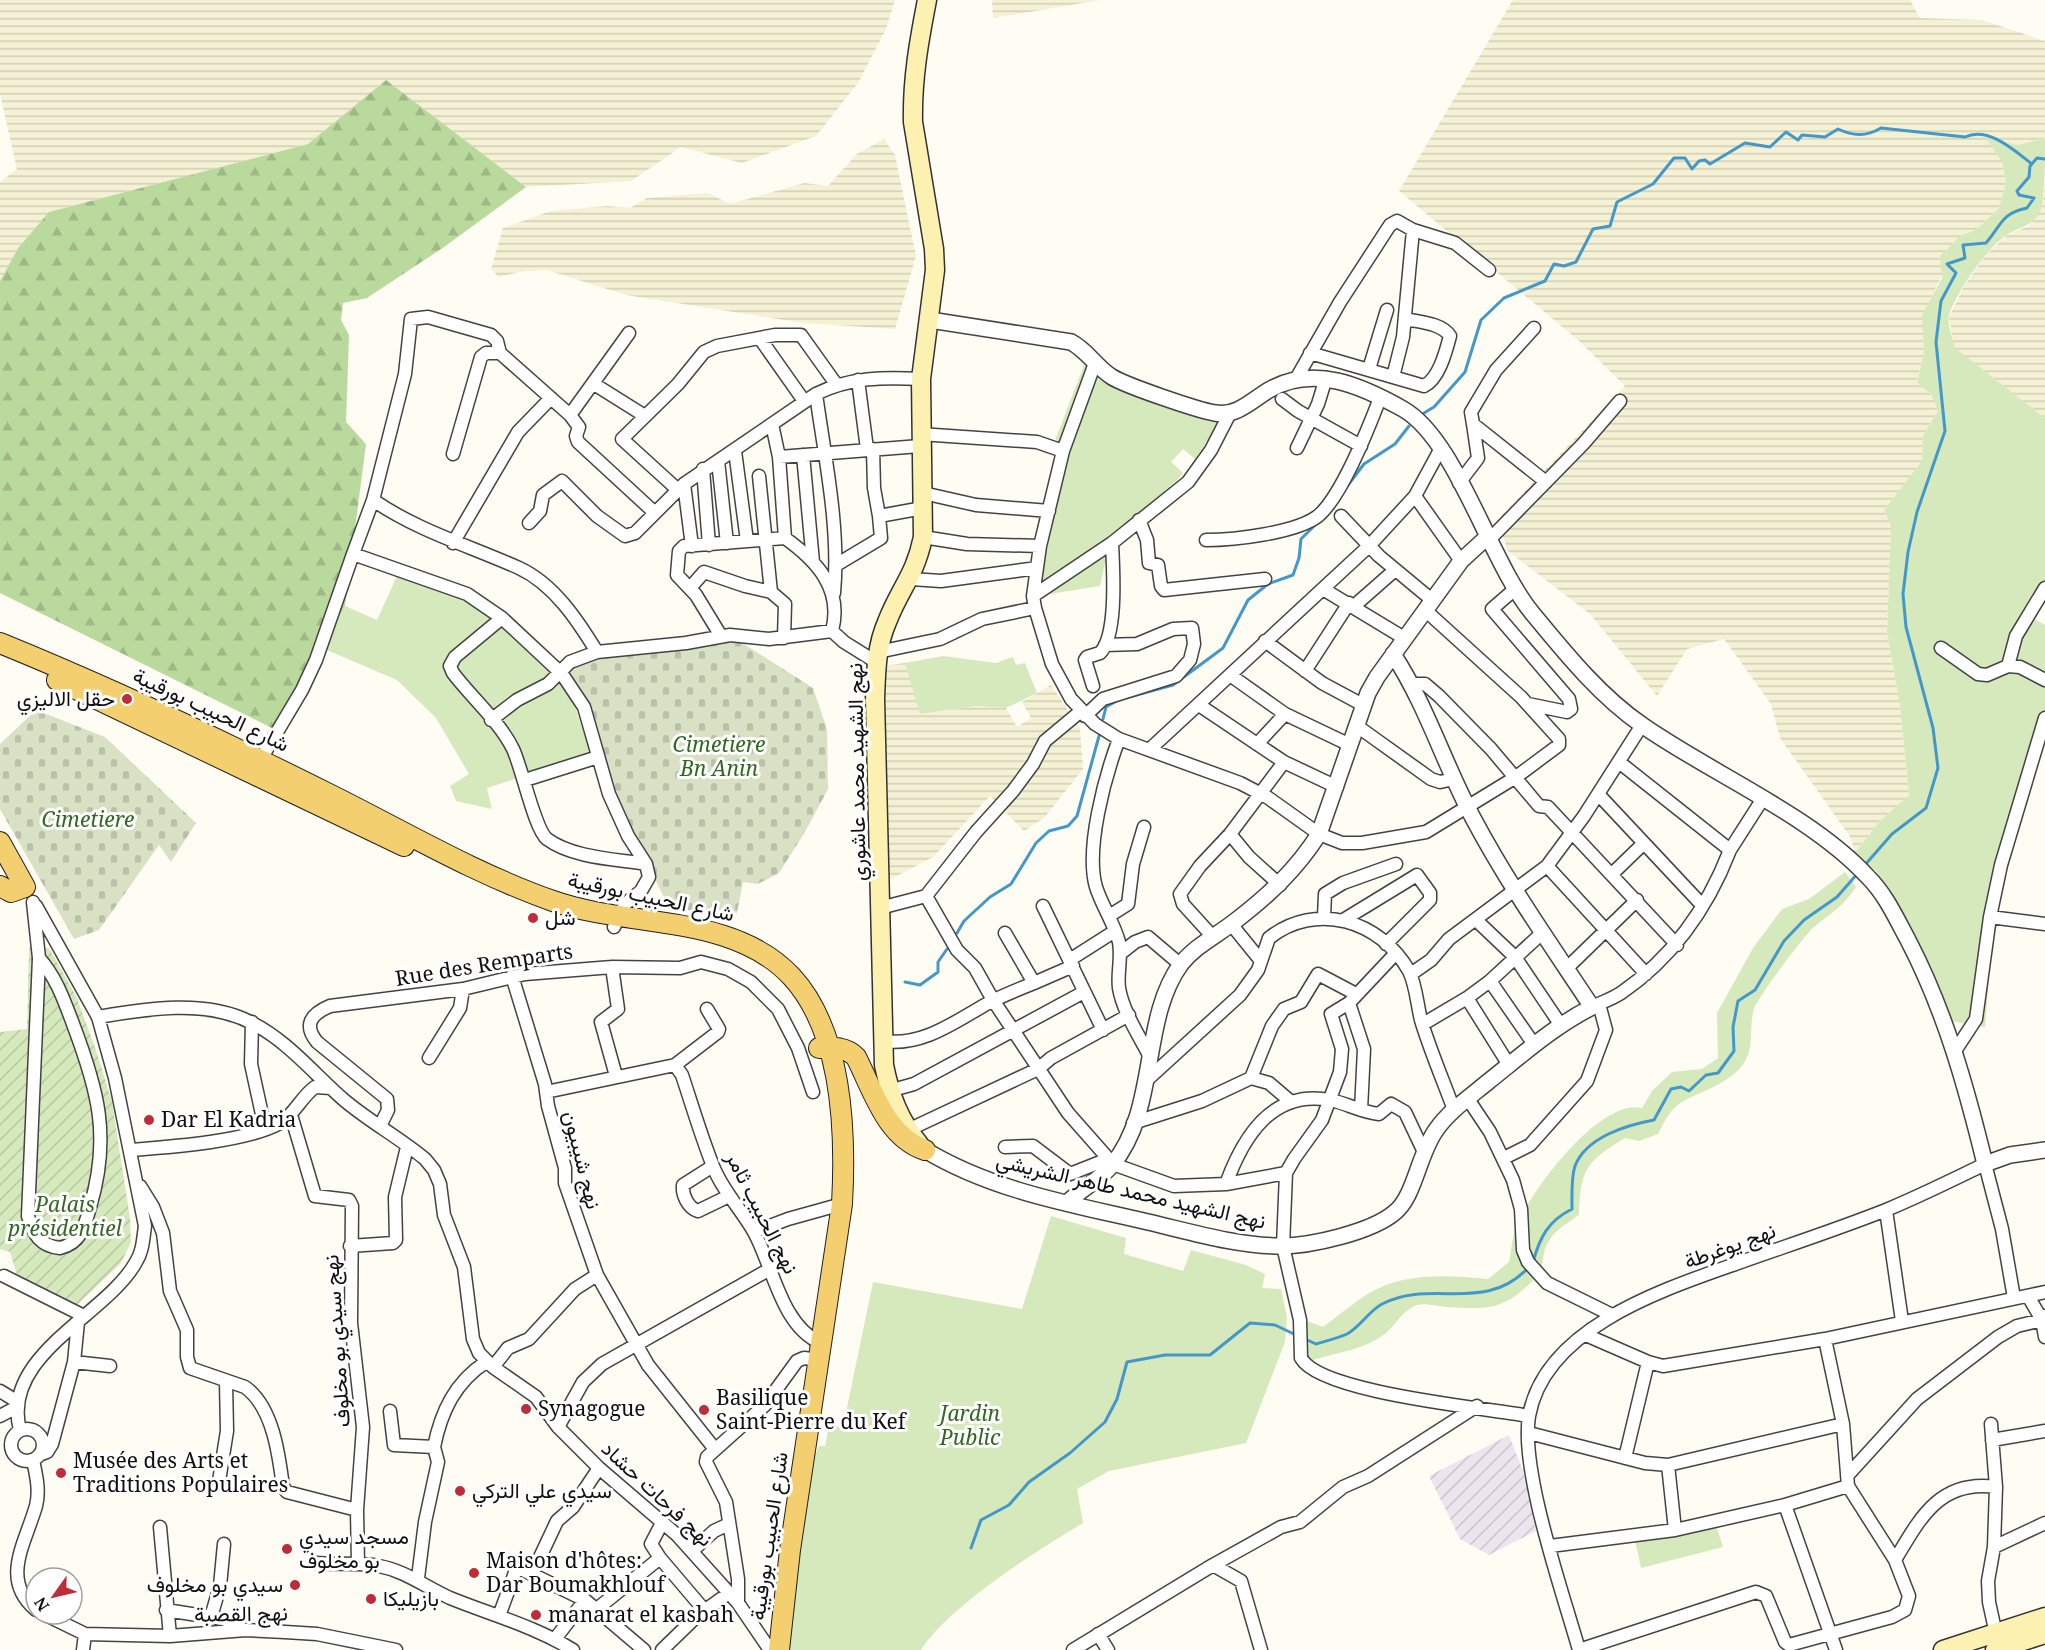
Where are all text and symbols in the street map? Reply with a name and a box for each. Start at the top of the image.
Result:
street label: شارع الحبيب بورقيبة [128,661,294,759]
street label: نهج الشهيد محمد عاشوري [840,663,876,881]
place label: حقل الاليزي [17,684,115,716]
marker: حقل الاليزي [120,692,134,706]
park label: Cimetiere Bn Anin [673,730,765,782]
park label: Cimetiere [42,805,134,833]
street label: شارع الحبيب بورقيبة [565,865,737,928]
place label: شل [545,903,576,931]
marker: شل [526,911,540,925]
street label: Rue des Remparts [393,936,575,992]
place label: Dar El Kadria [161,1105,296,1133]
street label: نهج شيبيون [556,1108,609,1212]
marker: Dar El Kadria [142,1113,156,1127]
street label: نهج الشهيد محمد طاهر الشريشي [993,1145,1269,1239]
street label: نهج الحبيب ثامر [719,1146,806,1279]
park label: Palais présidentiel [7,1190,123,1242]
street label: نهج يوغرطة [1680,1216,1780,1275]
street label: نهج سيدي بو مخلوف [316,1254,360,1428]
place label: Basilique Saint-Pierre du Kef [716,1383,908,1435]
place label: Synagogue [538,1394,646,1422]
park label: Jardin Public [936,1399,1001,1451]
marker: Synagogue [519,1402,533,1416]
marker: Basilique Saint-Pierre du Kef [697,1403,711,1417]
street label: نهج فرحات حشاد [595,1434,720,1553]
place label: Musée des Arts et Traditions Populaires [73,1446,288,1498]
street label: شارع الحبيب بورقيبة [742,1450,795,1622]
marker: Musée des Arts et Traditions Populaires [54,1466,68,1480]
place label: سيدي علي التركي [472,1476,612,1508]
marker: سيدي علي التركي [453,1484,467,1498]
place label: مسجد سيدي بو مخلوف [299,1522,409,1574]
marker: مسجد سيدي بو مخلوف [280,1542,294,1556]
place label: Maison d'hôtes: Dar Boumakhlouf [486,1546,667,1598]
north arrow [24,1566,84,1626]
marker: Maison d'hôtes: Dar Boumakhlouf [467,1566,481,1580]
place label: سيدي بو مخلوف [147,1570,283,1602]
marker: سيدي بو مخلوف [288,1578,302,1592]
place label: بازيليكا [383,1584,439,1612]
marker: بازيليكا [364,1592,378,1606]
text: N [29,1593,54,1616]
street label: نهج القصبة [194,1598,288,1629]
place label: manarat el kasbah [548,1600,734,1628]
marker: manarat el kasbah [529,1608,543,1622]

